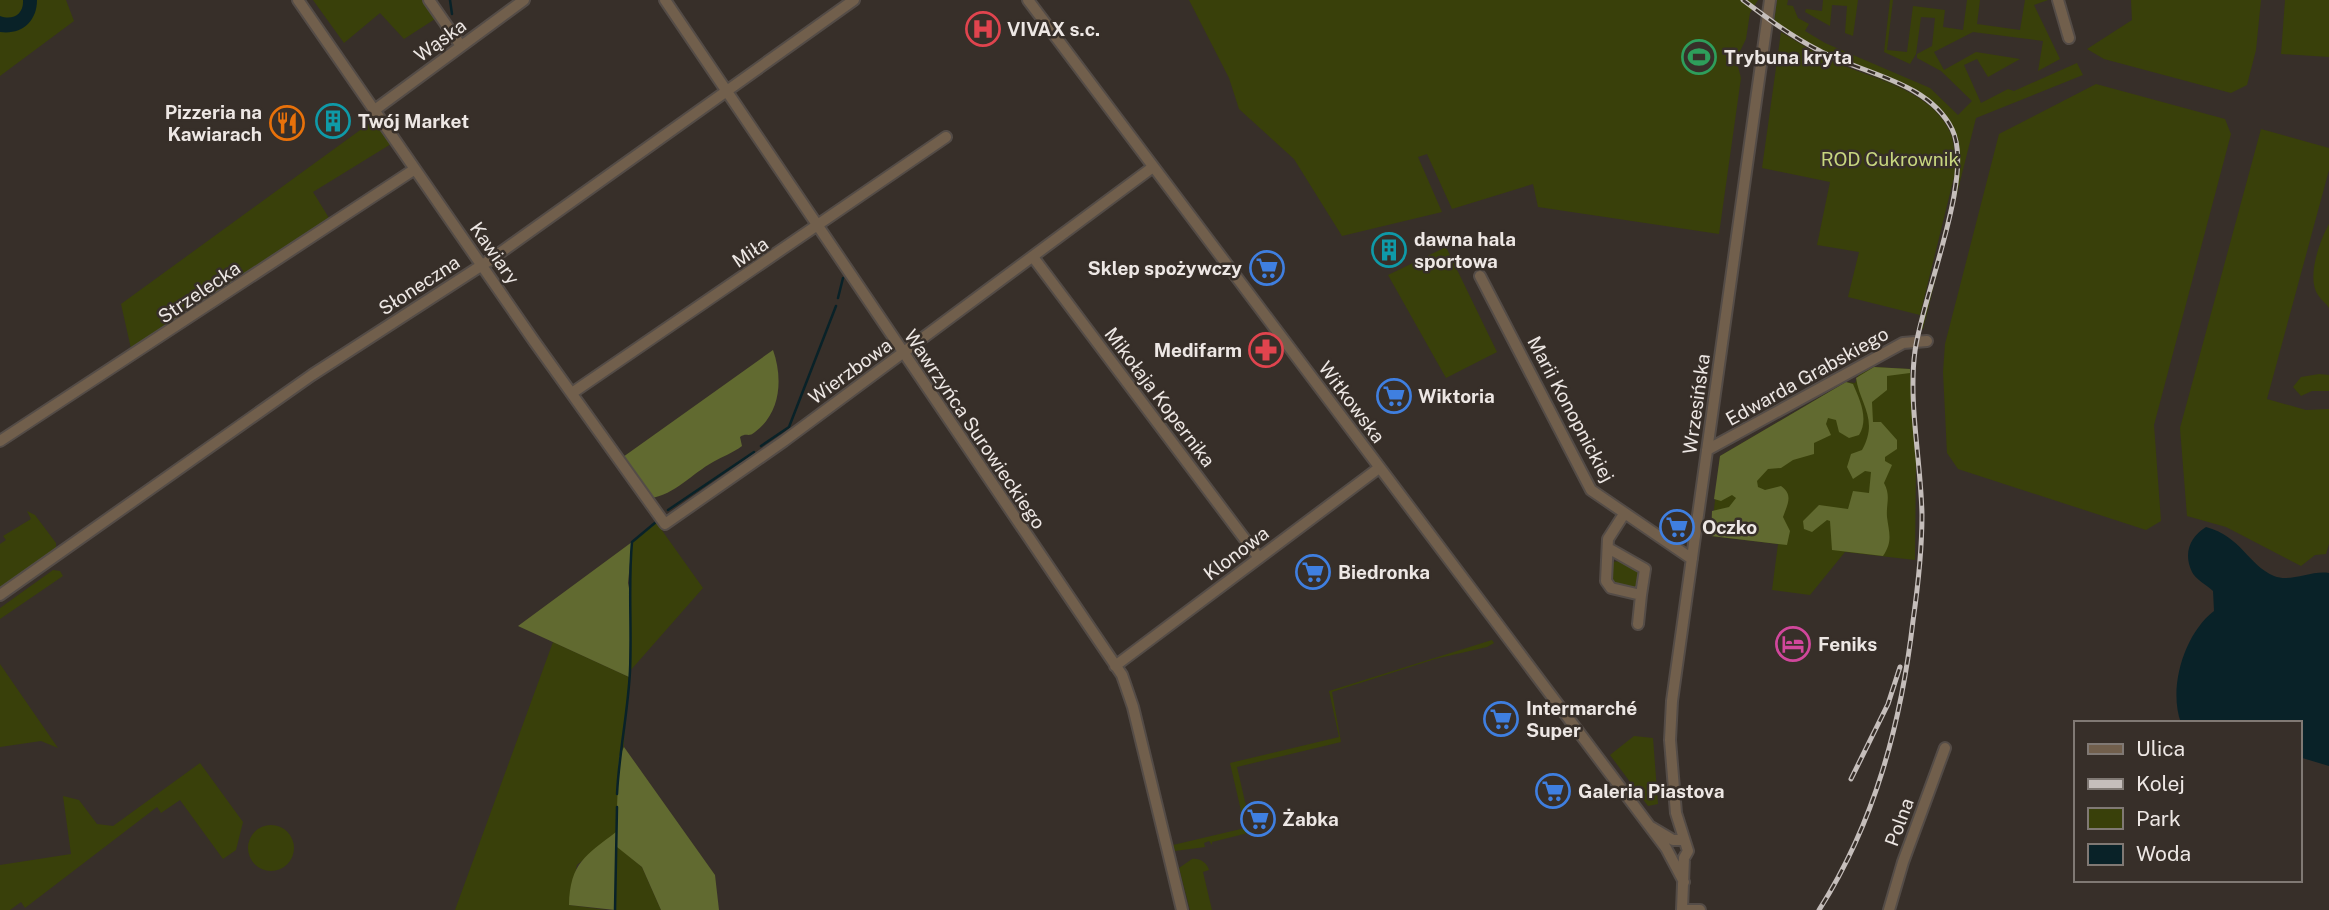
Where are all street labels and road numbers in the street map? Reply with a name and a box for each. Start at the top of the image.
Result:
street label: Wąska [410,14,470,66]
street label: Kawiary [466,218,524,288]
street label: Miła [728,232,772,272]
street label: Słoneczna [374,251,464,319]
street label: Strzelecka [154,257,244,327]
street label: Edwarda Grabskiego [1722,322,1892,430]
street label: Mikołaja Kopernika [1100,323,1220,471]
street label: Wawrzyńca Surowieckiego [900,325,1050,533]
street label: Marii Konopnickiej [1523,332,1619,486]
street label: Wierzbowa [804,333,896,409]
street label: Wrzesińska [1678,352,1714,456]
street label: Witkowska [1314,357,1390,447]
street label: Klonowa [1199,521,1273,585]
street label: Polna [1880,795,1918,849]

